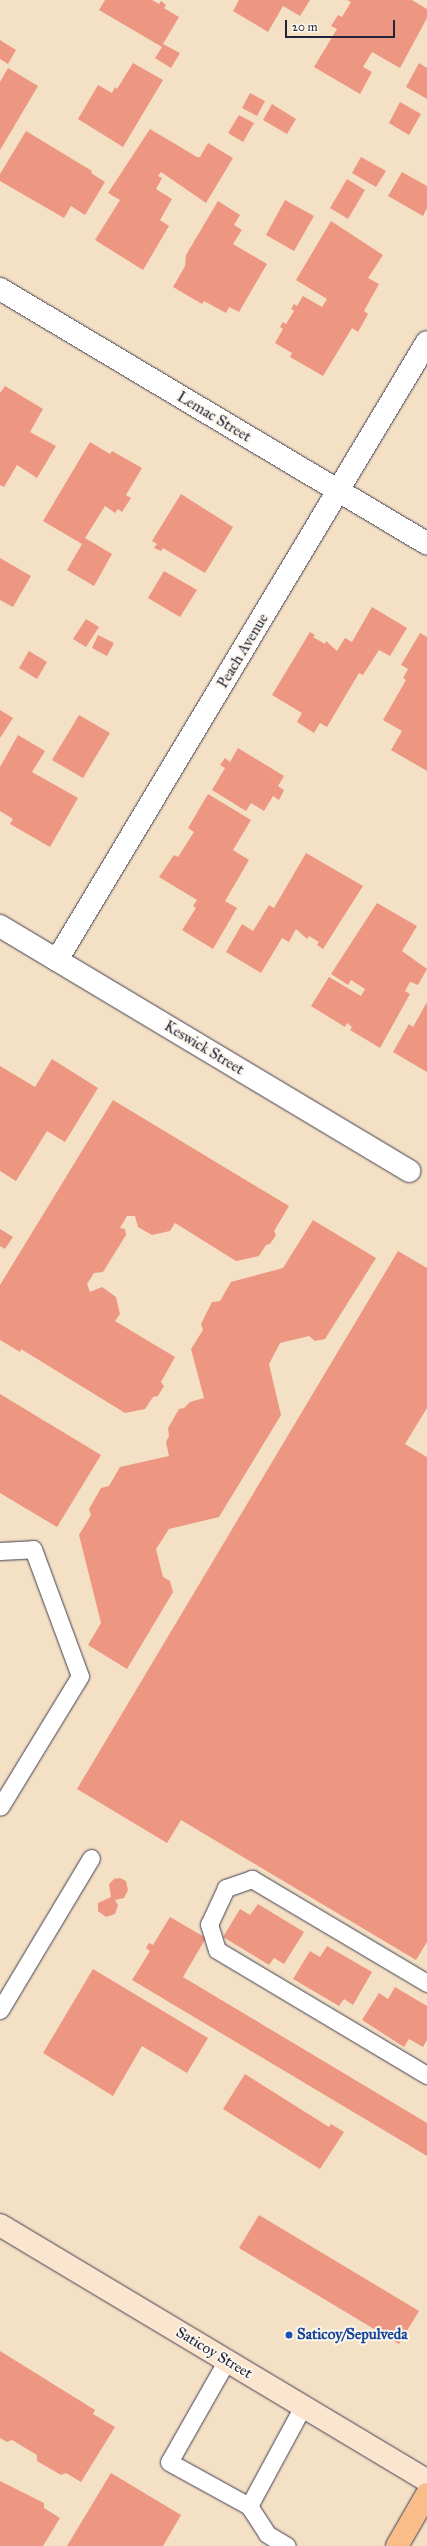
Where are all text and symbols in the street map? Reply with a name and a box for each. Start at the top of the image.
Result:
scale bar [287,12,397,38]
text: 20 m [292,20,318,34]
street label: Lemac Street [174,388,254,446]
street label: Peach Avenue [214,610,272,692]
street label: Keswick Street [161,1017,247,1079]
street label: Saticoy Street [173,2323,255,2383]
place label: Saticoy/Sepulveda [297,2326,408,2344]
marker: Saticoy/Sepulveda [284,2330,294,2340]

